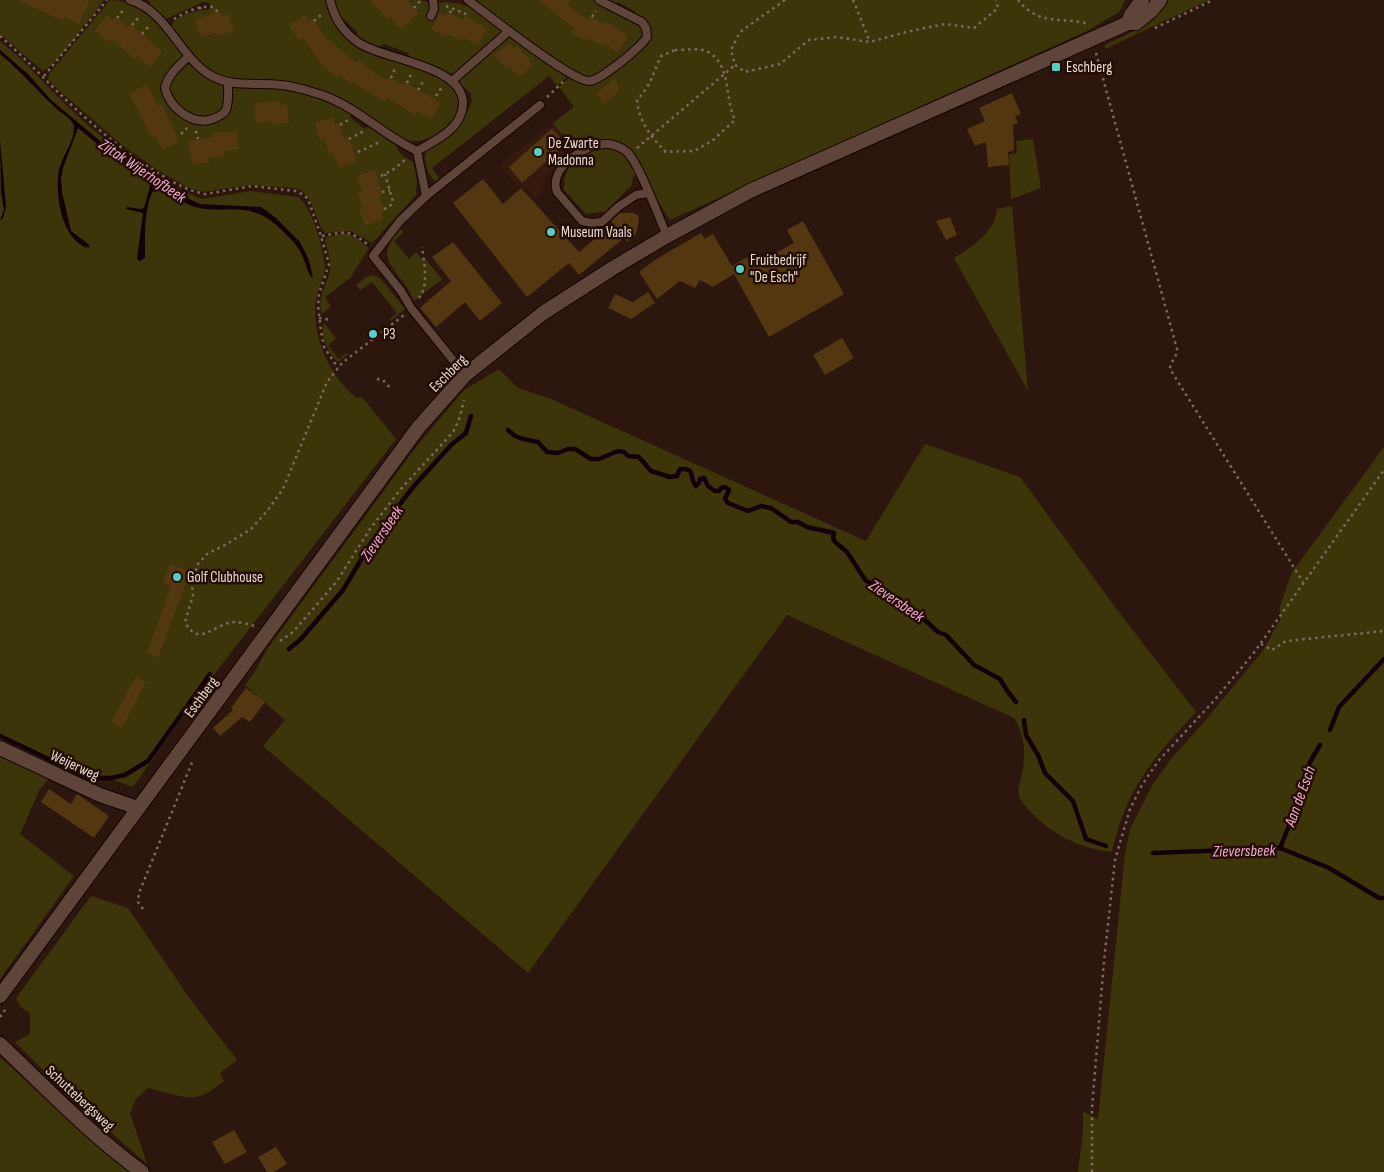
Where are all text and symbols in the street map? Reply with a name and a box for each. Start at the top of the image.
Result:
place label: Eschberg [1066,58,1112,77]
marker: Eschberg [1050,61,1062,73]
place label: De Zwarte Madonna [548,134,599,170]
water label: Zijtak Wijerhofbeek [94,135,190,208]
marker: De Zwarte Madonna [532,146,544,158]
place label: Museum Vaals [561,223,632,242]
marker: Museum Vaals [545,226,557,238]
place label: Fruitbedrijf "De Esch" [750,251,807,287]
marker: Fruitbedrijf "De Esch" [734,263,746,275]
place label: P3 [383,325,396,344]
marker: P3 [367,328,379,340]
street label: Eschberg [425,350,471,396]
water label: Zieversbeek [356,502,408,566]
place label: Golf Clubhouse [187,568,263,587]
marker: Golf Clubhouse [171,571,183,583]
water label: Zieversbeek [864,575,928,627]
street label: Eschberg [180,673,223,722]
street label: Weijerweg [47,746,102,785]
water label: Aan de Esch [1280,763,1320,830]
water label: Zieversbeek [1212,841,1277,862]
street label: Schuttebergsweg [41,1061,118,1135]

